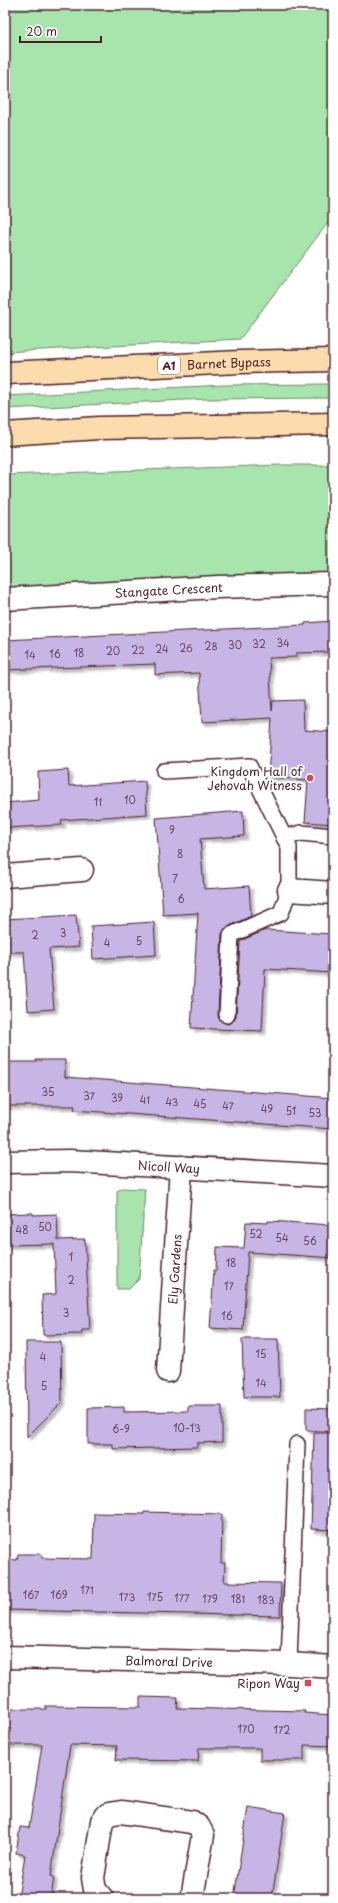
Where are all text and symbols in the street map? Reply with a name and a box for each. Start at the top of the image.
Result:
scale bar [20,18,101,44]
text: 20 m [26,22,57,40]
street label: Barnet Bypass [186,352,271,373]
road number: A1 [158,356,180,374]
street label: Stangate Crescent [114,578,223,602]
house number: 34 [276,635,290,650]
house number: 32 [252,636,266,651]
house number: 30 [228,637,242,652]
house number: 28 [204,638,218,653]
house number: 26 [179,640,193,655]
house number: 24 [155,641,169,656]
house number: 22 [131,642,145,657]
house number: 20 [106,643,120,658]
house number: 18 [74,645,84,660]
house number: 16 [49,646,61,661]
house number: 14 [24,647,36,662]
place label: Kingdom Hall of Jehovah Witness [207,762,303,794]
marker: Kingdom Hall of Jehovah Witness [305,773,315,783]
house number: 10 [124,792,136,807]
house number: 11 [94,794,102,809]
house number: 9 [169,822,175,837]
house number: 8 [177,846,183,861]
house number: 7 [172,871,178,886]
house number: 6 [177,891,185,906]
house number: 3 [60,925,66,940]
house number: 2 [31,927,39,942]
house number: 5 [136,933,142,948]
house number: 4 [104,935,111,950]
house number: 35 [42,1084,54,1099]
house number: 37 [83,1088,96,1103]
house number: 39 [111,1090,123,1105]
house number: 41 [140,1092,150,1107]
house number: 43 [166,1094,179,1109]
house number: 45 [194,1096,206,1111]
house number: 47 [222,1098,235,1113]
house number: 49 [261,1101,273,1116]
house number: 51 [286,1103,296,1118]
house number: 53 [309,1105,321,1120]
street label: Nicoll Way [137,1156,201,1177]
house number: 50 [38,1219,52,1234]
house number: 48 [16,1222,28,1237]
house number: 52 [249,1226,263,1241]
house number: 54 [275,1230,289,1245]
street label: Ely Gardens [163,1233,186,1305]
house number: 56 [303,1233,317,1248]
house number: 1 [69,1249,73,1264]
house number: 18 [226,1255,236,1270]
house number: 2 [67,1272,75,1287]
house number: 17 [224,1278,235,1293]
house number: 3 [63,1305,69,1320]
house number: 16 [221,1308,233,1323]
house number: 15 [256,1346,266,1361]
house number: 4 [40,1349,47,1364]
house number: 14 [255,1375,267,1390]
house number: 5 [41,1378,47,1393]
house number: 10-13 [173,1420,201,1435]
house number: 6-9 [112,1421,130,1436]
house number: 171 [80,1582,94,1597]
house number: 167 [23,1587,40,1602]
house number: 169 [50,1587,68,1602]
house number: 173 [119,1589,135,1604]
house number: 175 [147,1589,163,1604]
house number: 177 [174,1590,190,1605]
house number: 179 [202,1591,218,1606]
house number: 181 [231,1591,245,1606]
house number: 183 [257,1592,275,1607]
street label: Balmoral Drive [125,1651,213,1671]
place label: Ripon Way [237,1674,300,1692]
marker: Ripon Way [303,1678,313,1688]
house number: 170 [237,1721,255,1736]
house number: 172 [274,1722,290,1737]

